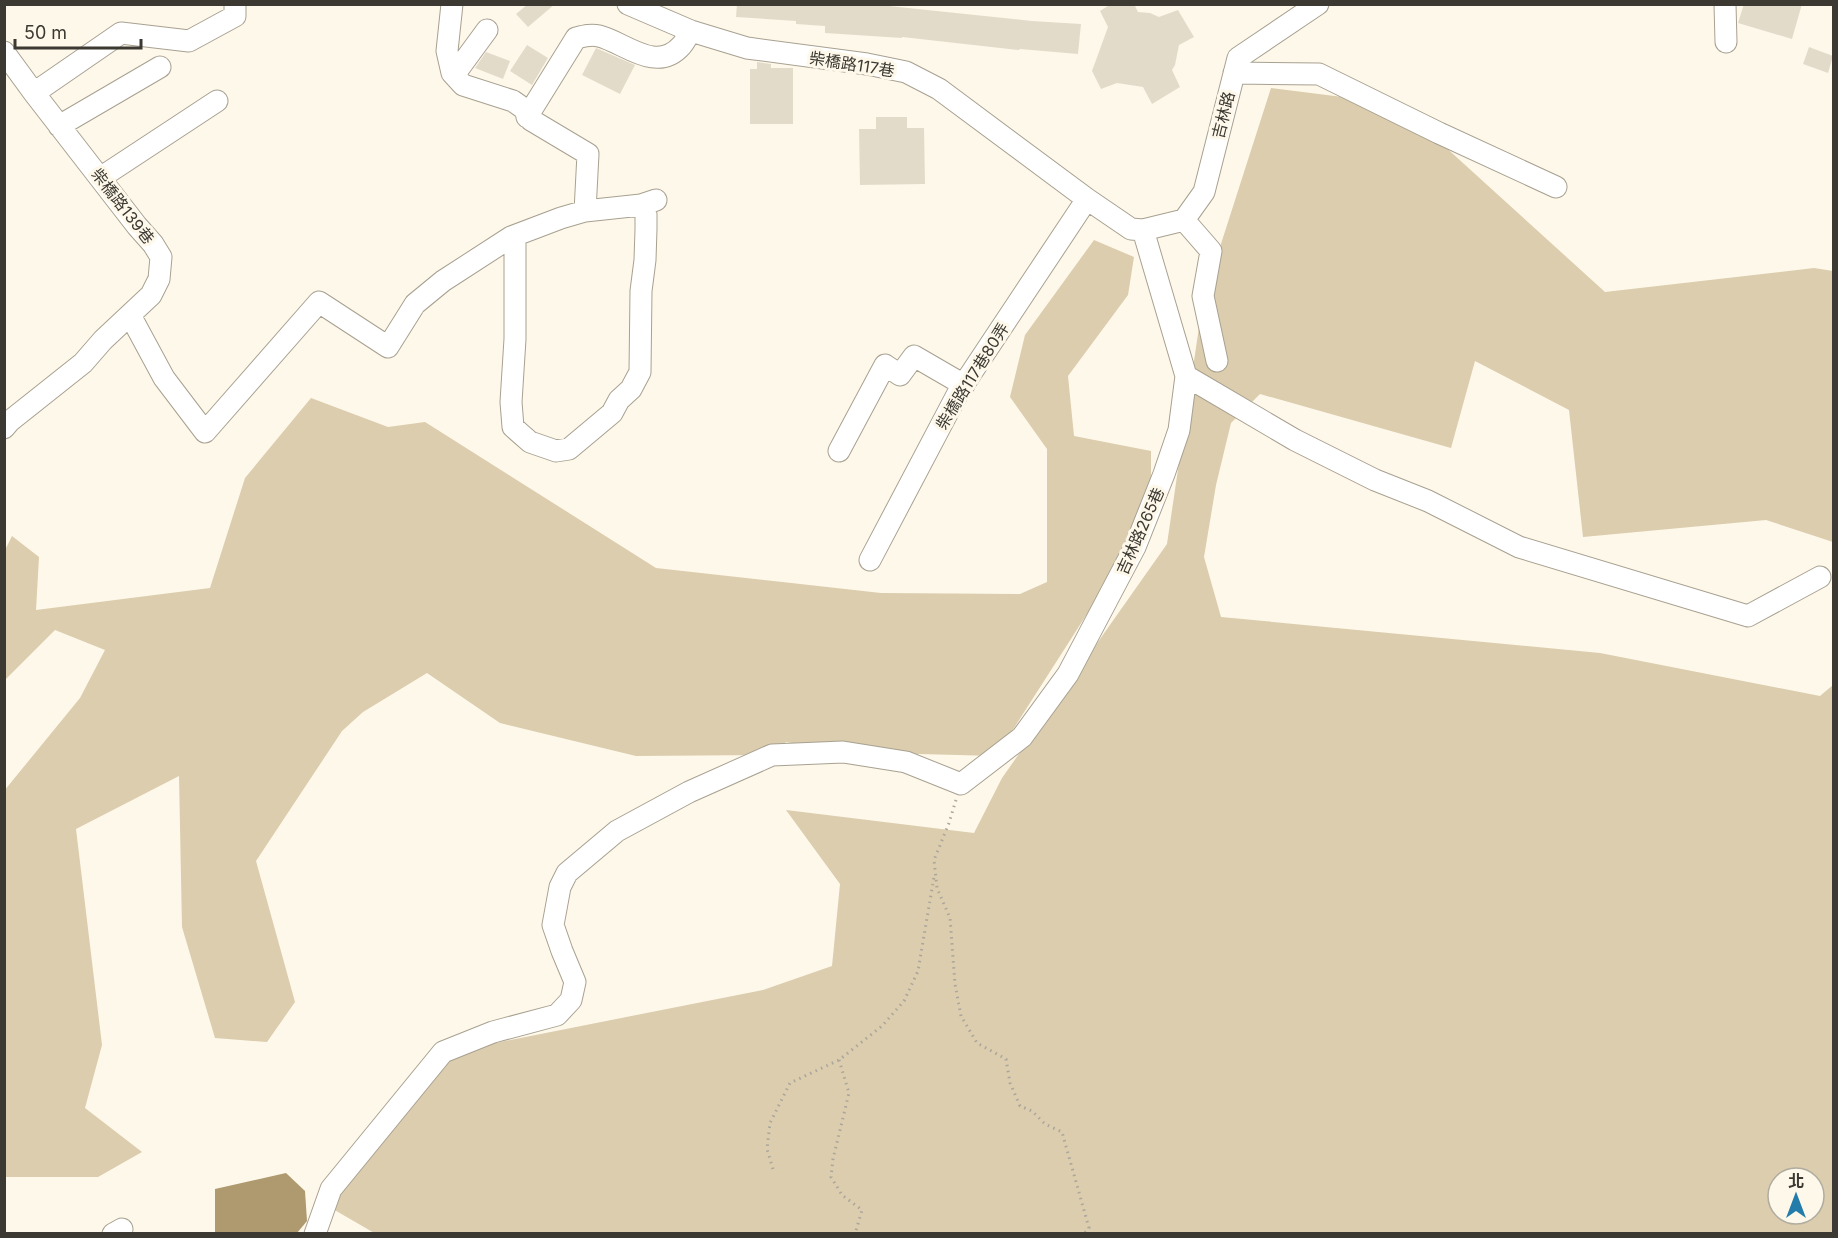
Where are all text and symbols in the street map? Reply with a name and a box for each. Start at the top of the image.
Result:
scale bar [15,12,141,50]
text: 50 m [24,22,67,43]
street label: 柴橋路117巷 [808,47,896,81]
street label: 吉林路 [1207,89,1239,141]
street label: 柴橋路139巷 [87,164,159,248]
street label: 柴橋路117巷80弄 [931,319,1013,433]
street label: 吉林路265巷 [1112,484,1168,578]
north arrow [1766,1166,1826,1226]
text: 北 [1788,1171,1804,1191]

